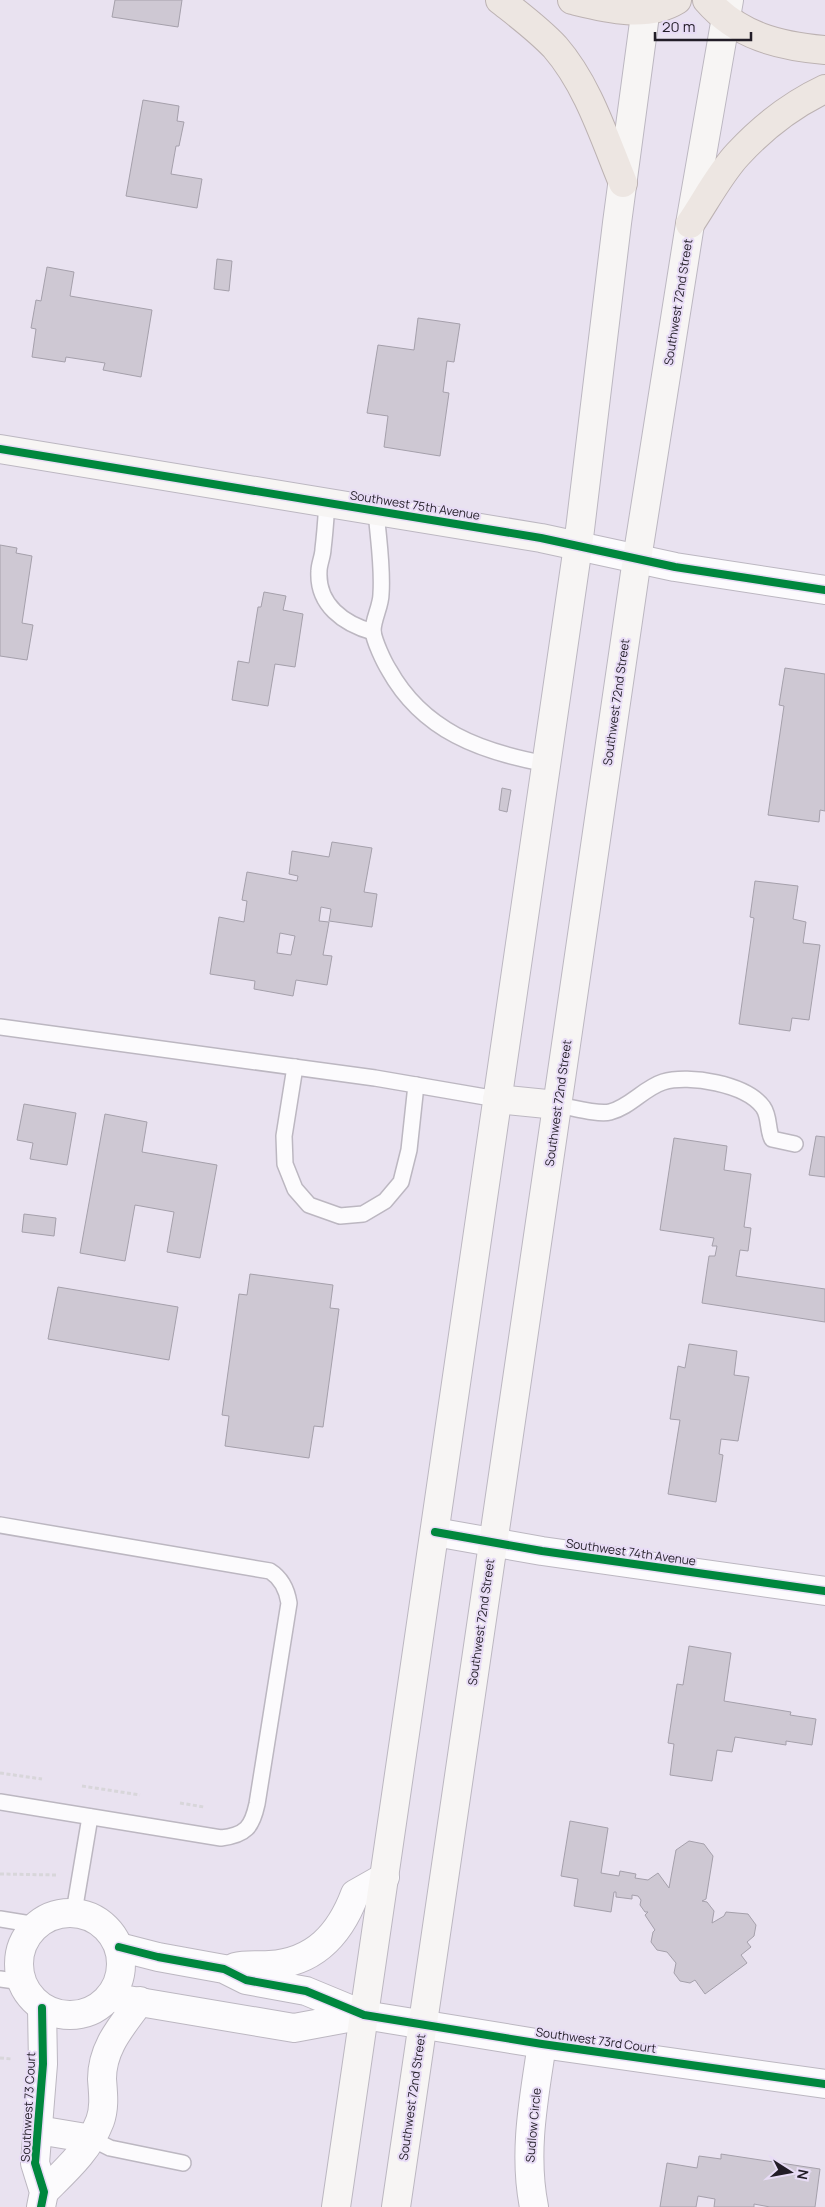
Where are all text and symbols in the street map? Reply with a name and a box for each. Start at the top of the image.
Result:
scale bar [655,10,751,42]
text: 20 m [662,16,695,37]
street label: Southwest 72nd Street [660,237,696,366]
street label: Southwest 75th Avenue [349,486,481,524]
street label: Southwest 72nd Street [599,637,633,766]
street label: Southwest 72nd Street [541,1038,575,1167]
street label: Southwest 74th Avenue [565,1534,697,1570]
street label: Southwest 72nd Street [464,1557,498,1686]
street label: Southwest 73rd Court [535,2023,657,2057]
street label: Southwest 72nd Street [395,2032,429,2161]
street label: Southwest 73 Court [17,2051,39,2162]
street label: Sudlow Circle [521,2087,545,2163]
north arrow [765,2147,815,2197]
text: N [793,2168,814,2181]

